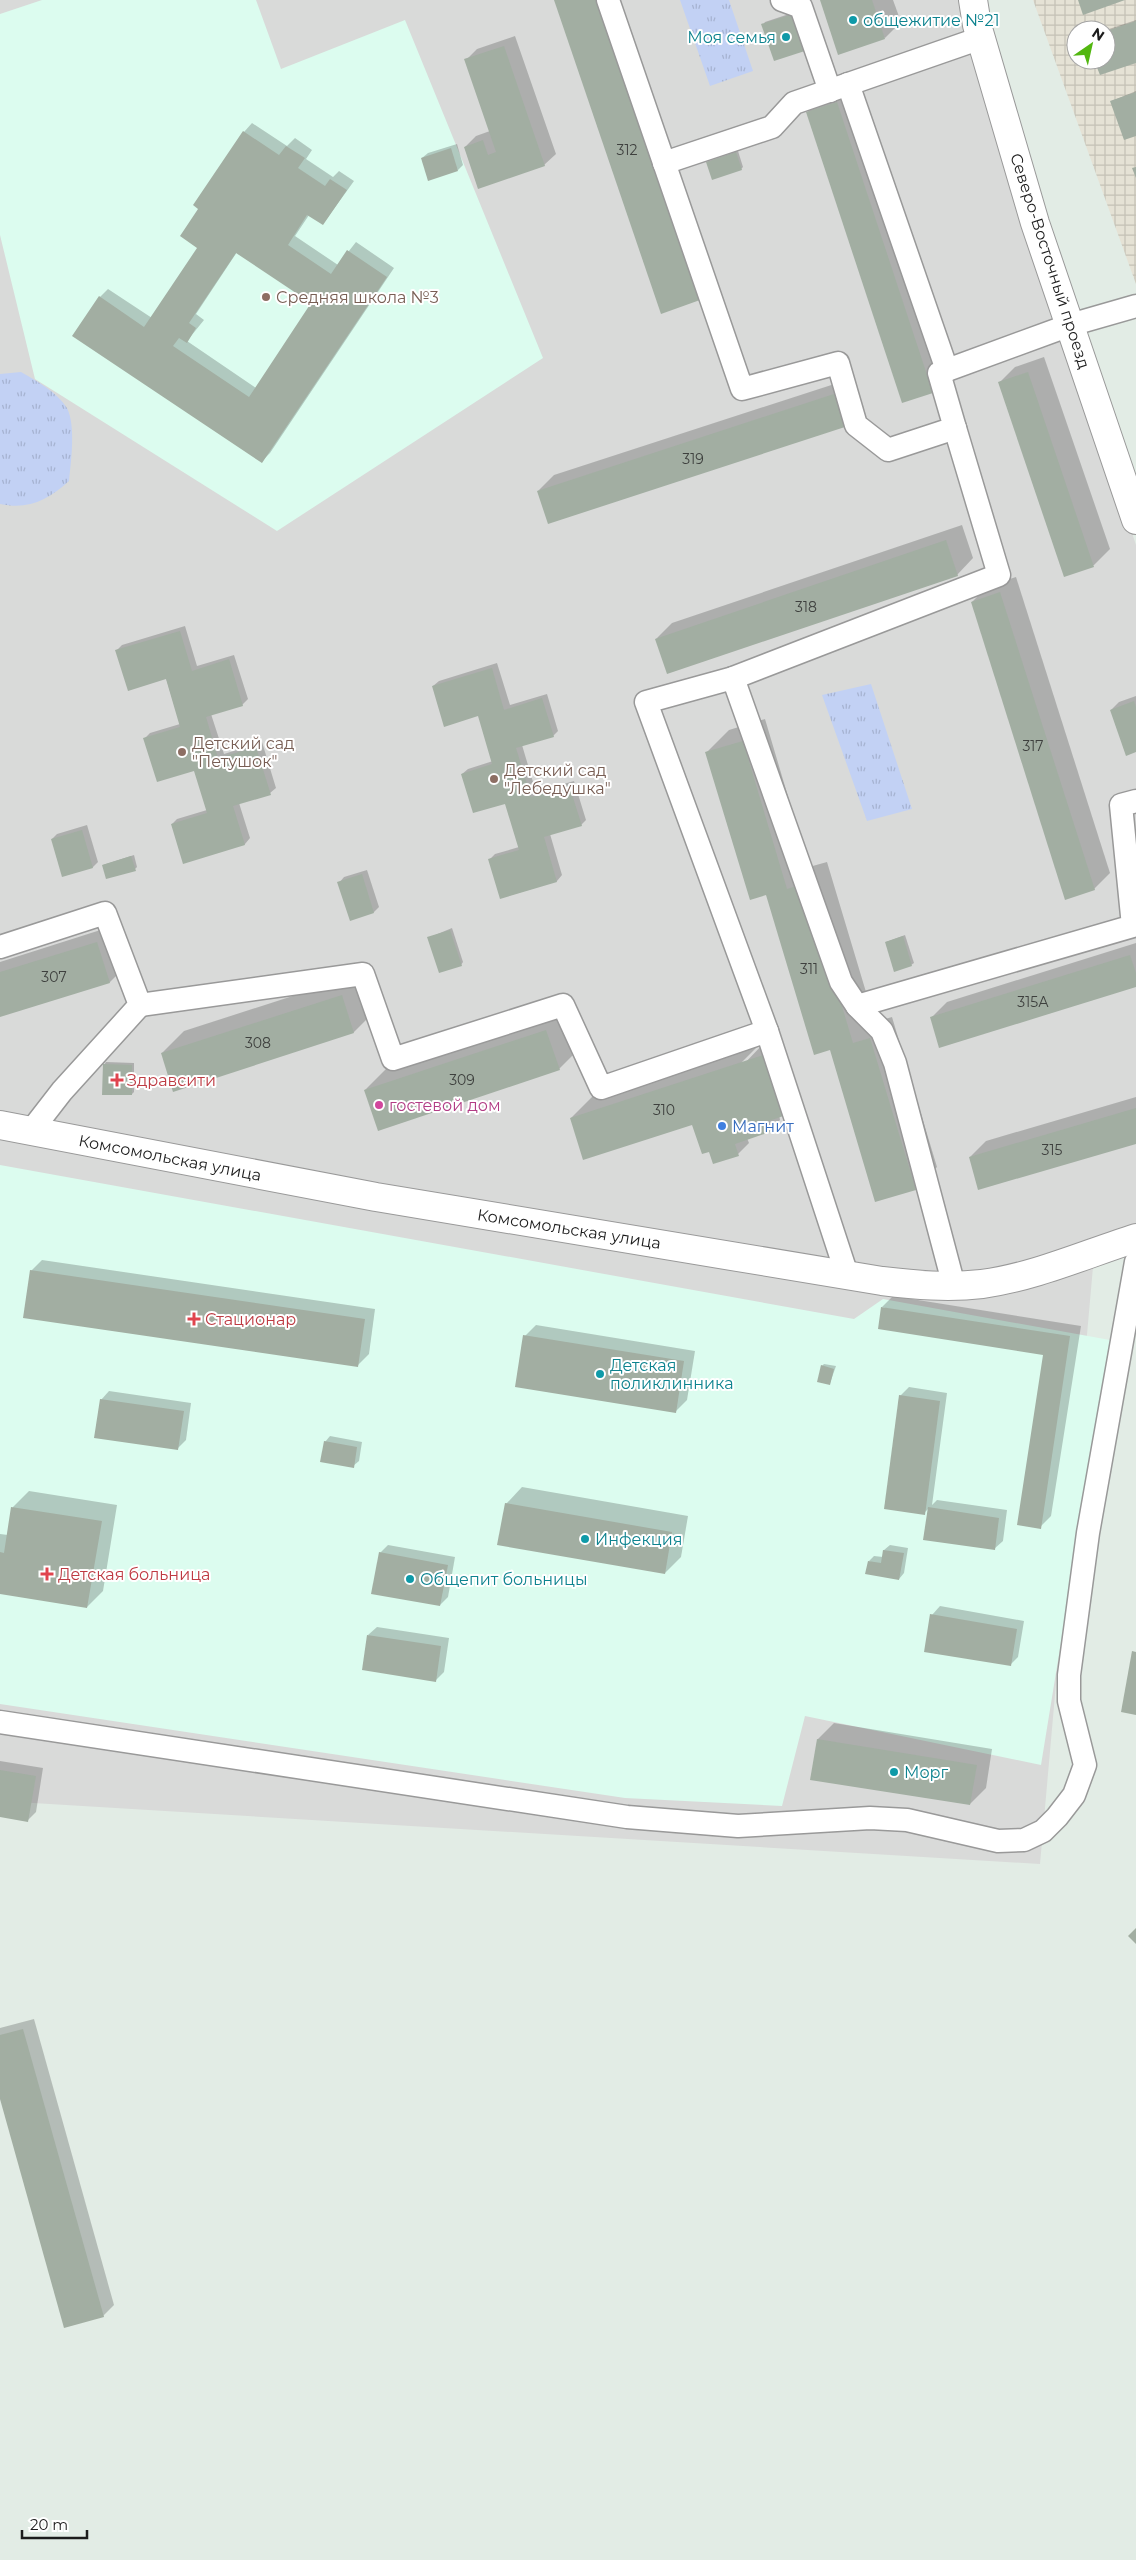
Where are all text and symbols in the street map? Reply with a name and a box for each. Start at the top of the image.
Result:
place label: общежитие №21 [863,11,999,30]
marker: общежитие №21 [847,14,859,26]
north arrow [1066,20,1116,70]
text: N [1089,24,1108,45]
place label: Моя семья [687,28,776,47]
marker: Моя семья [780,31,792,43]
house number: 312 [617,141,637,159]
street label: Северо-Восточный проезд [1006,151,1094,371]
place label: Средняя школа №3 [276,288,439,307]
marker: Средняя школа №3 [260,291,272,303]
house number: 319 [682,450,704,468]
house number: 318 [795,598,817,616]
place label: Детский сад "Петушок" [192,734,294,771]
house number: 317 [1022,737,1044,755]
marker: Детский сад "Петушок" [176,746,188,758]
place label: Детский сад "Лебедушка" [504,761,611,798]
marker: Детский сад "Лебедушка" [488,773,500,785]
house number: 311 [800,960,818,978]
house number: 307 [41,968,67,986]
house number: 315А [1017,993,1049,1011]
house number: 308 [245,1034,271,1052]
place label: Здравсити [127,1071,216,1090]
house number: 309 [449,1071,475,1089]
marker: Здравсити [111,1074,123,1086]
place label: гостевой дом [389,1096,501,1115]
marker: гостевой дом [373,1099,385,1111]
house number: 310 [653,1101,675,1119]
place label: Магнит [732,1117,794,1136]
marker: Магнит [716,1120,728,1132]
street label: Комсомольская улица [77,1131,263,1185]
house number: 315 [1042,1141,1063,1159]
street label: Комсомольская улица [476,1205,662,1253]
place label: Стационар [205,1310,296,1329]
marker: Стационар [187,1312,201,1326]
place label: Детская поликлинника [610,1356,734,1393]
marker: Детская поликлинника [594,1368,606,1380]
place label: Инфекция [595,1530,682,1549]
marker: Инфекция [579,1533,591,1545]
place label: Детская больница [58,1565,210,1584]
marker: Детская больница [40,1567,54,1581]
place label: Общепит больницы [420,1570,588,1589]
marker: Общепит больницы [404,1573,416,1585]
place label: Морг [904,1763,949,1782]
marker: Морг [888,1766,900,1778]
scale bar [22,2508,88,2540]
text: 20 m [30,2515,68,2534]

